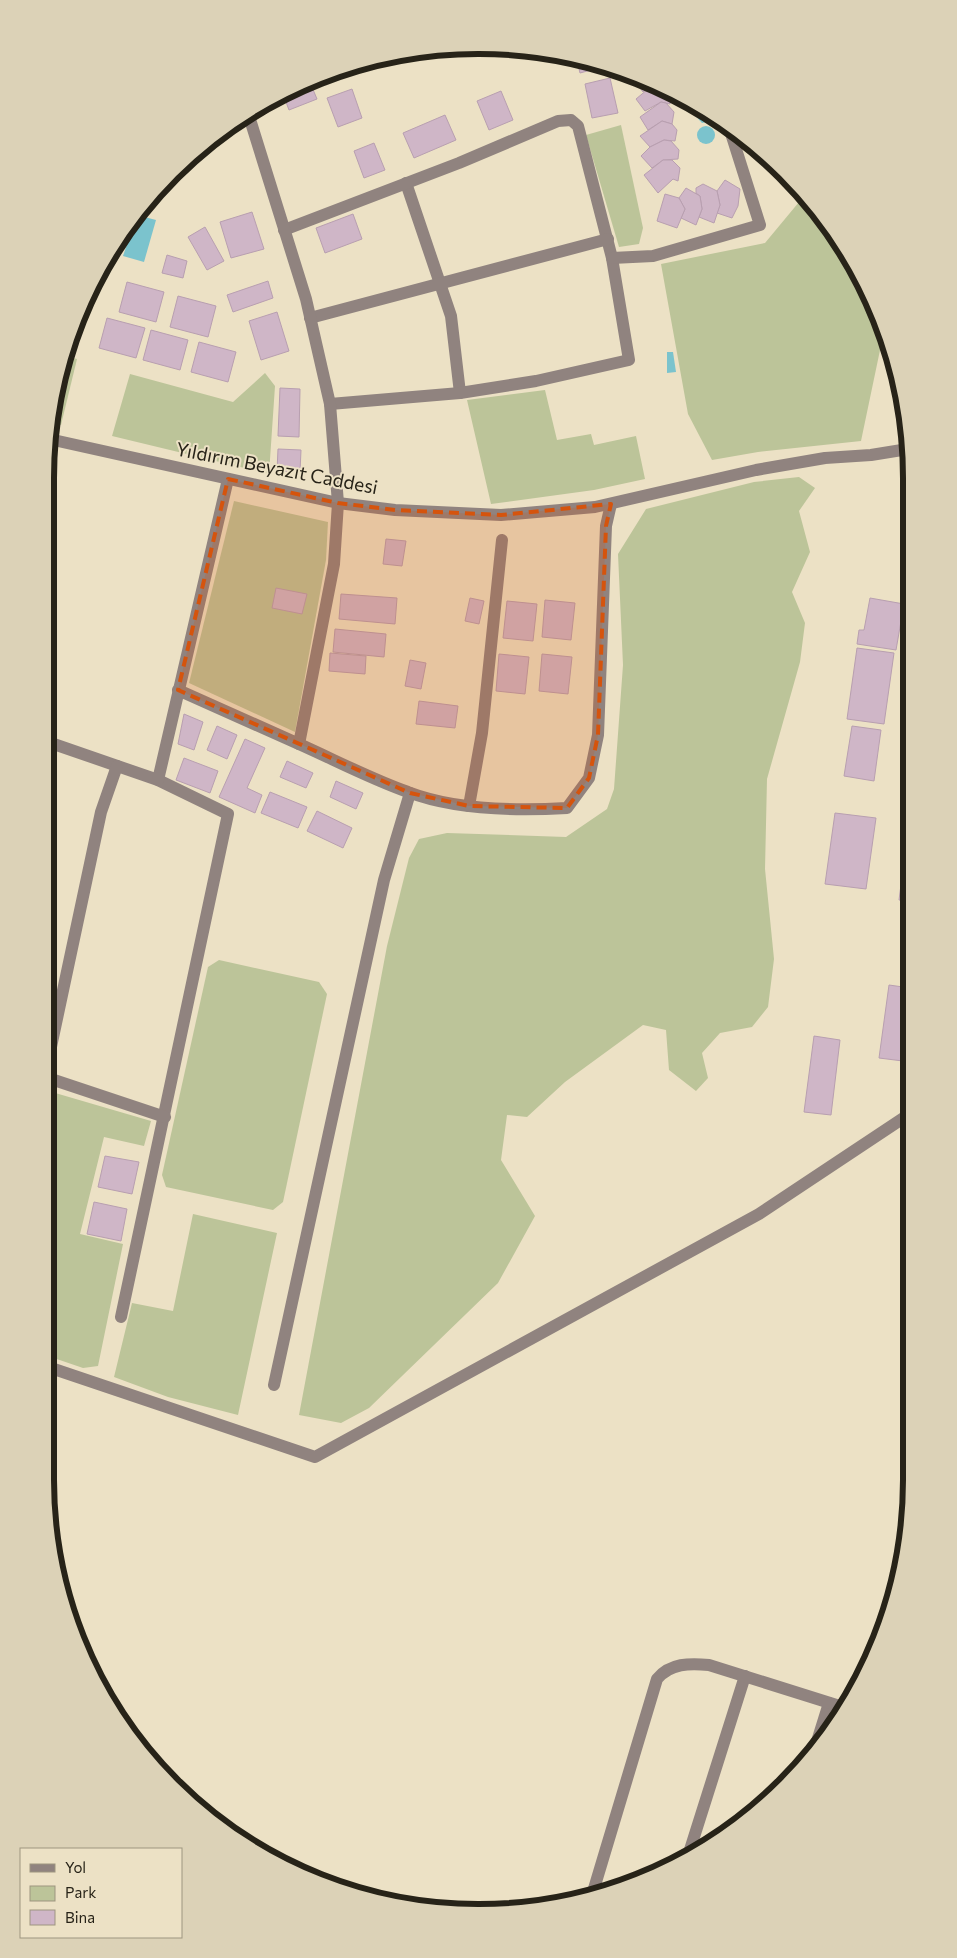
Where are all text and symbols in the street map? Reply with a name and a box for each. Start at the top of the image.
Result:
street label: Yıldırım Beyazıt Caddesi [174,437,380,498]
legend [20,1848,182,1938]
text: Yol [65,1858,86,1876]
text: Park [65,1883,96,1901]
text: Bina [65,1908,95,1926]

